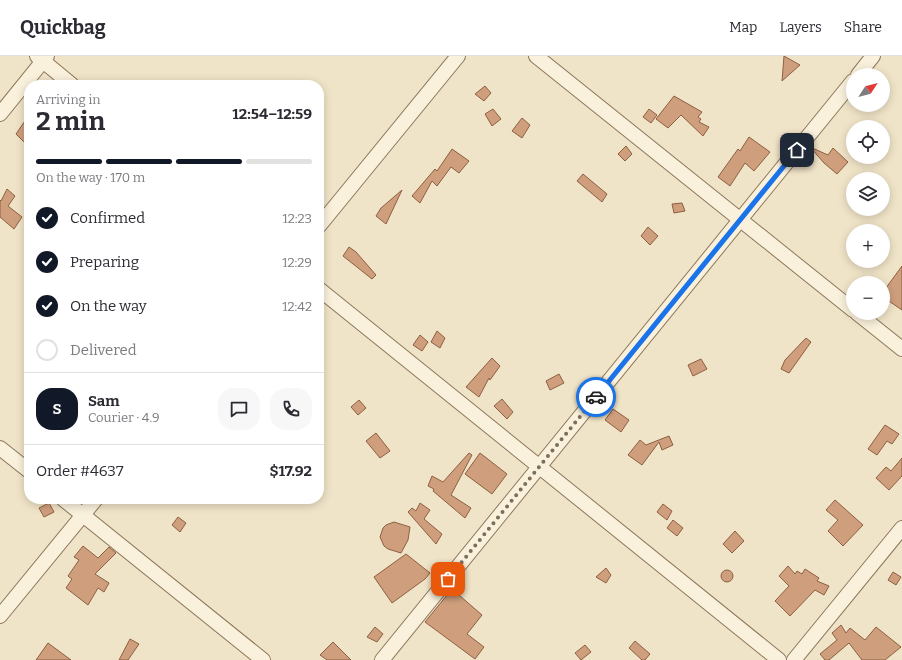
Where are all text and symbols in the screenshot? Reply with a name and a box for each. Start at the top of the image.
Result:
text: Quickbag [20,16,106,39]
text: Map [729,19,757,36]
text: Layers [779,19,822,36]
text: Share [844,19,882,36]
north arrow [846,68,890,112]
map controls [846,68,890,320]
text: Arriving in [36,92,101,107]
text: 12:54–12:59 [232,105,312,123]
text: 2 min [36,106,105,137]
button: locate [846,120,890,164]
pin [780,133,814,167]
icon: home [786,139,808,161]
text: On the way · 170 m [36,170,145,185]
button: layers [846,172,890,216]
icon: check [36,207,58,229]
text: Confirmed [70,209,145,227]
text: 12:23 [282,211,312,226]
button: + [846,224,890,268]
icon: check [36,251,58,273]
text: Preparing [70,253,139,271]
text: 12:29 [282,255,312,270]
button: − [846,276,890,320]
icon: check [36,295,58,317]
text: On the way [70,297,147,315]
text: 12:42 [282,299,312,314]
text: Delivered [70,341,137,359]
courier [576,377,616,417]
icon: car [585,386,607,408]
button: chat [218,388,260,430]
button: phone [270,388,312,430]
text: Sam [88,392,120,410]
text: S [52,400,62,418]
text: Courier · 4.9 [88,410,160,425]
text: Order #4637 [36,462,123,480]
text: $17.92 [270,462,312,480]
pin [431,562,465,596]
icon: bag [437,568,459,590]

